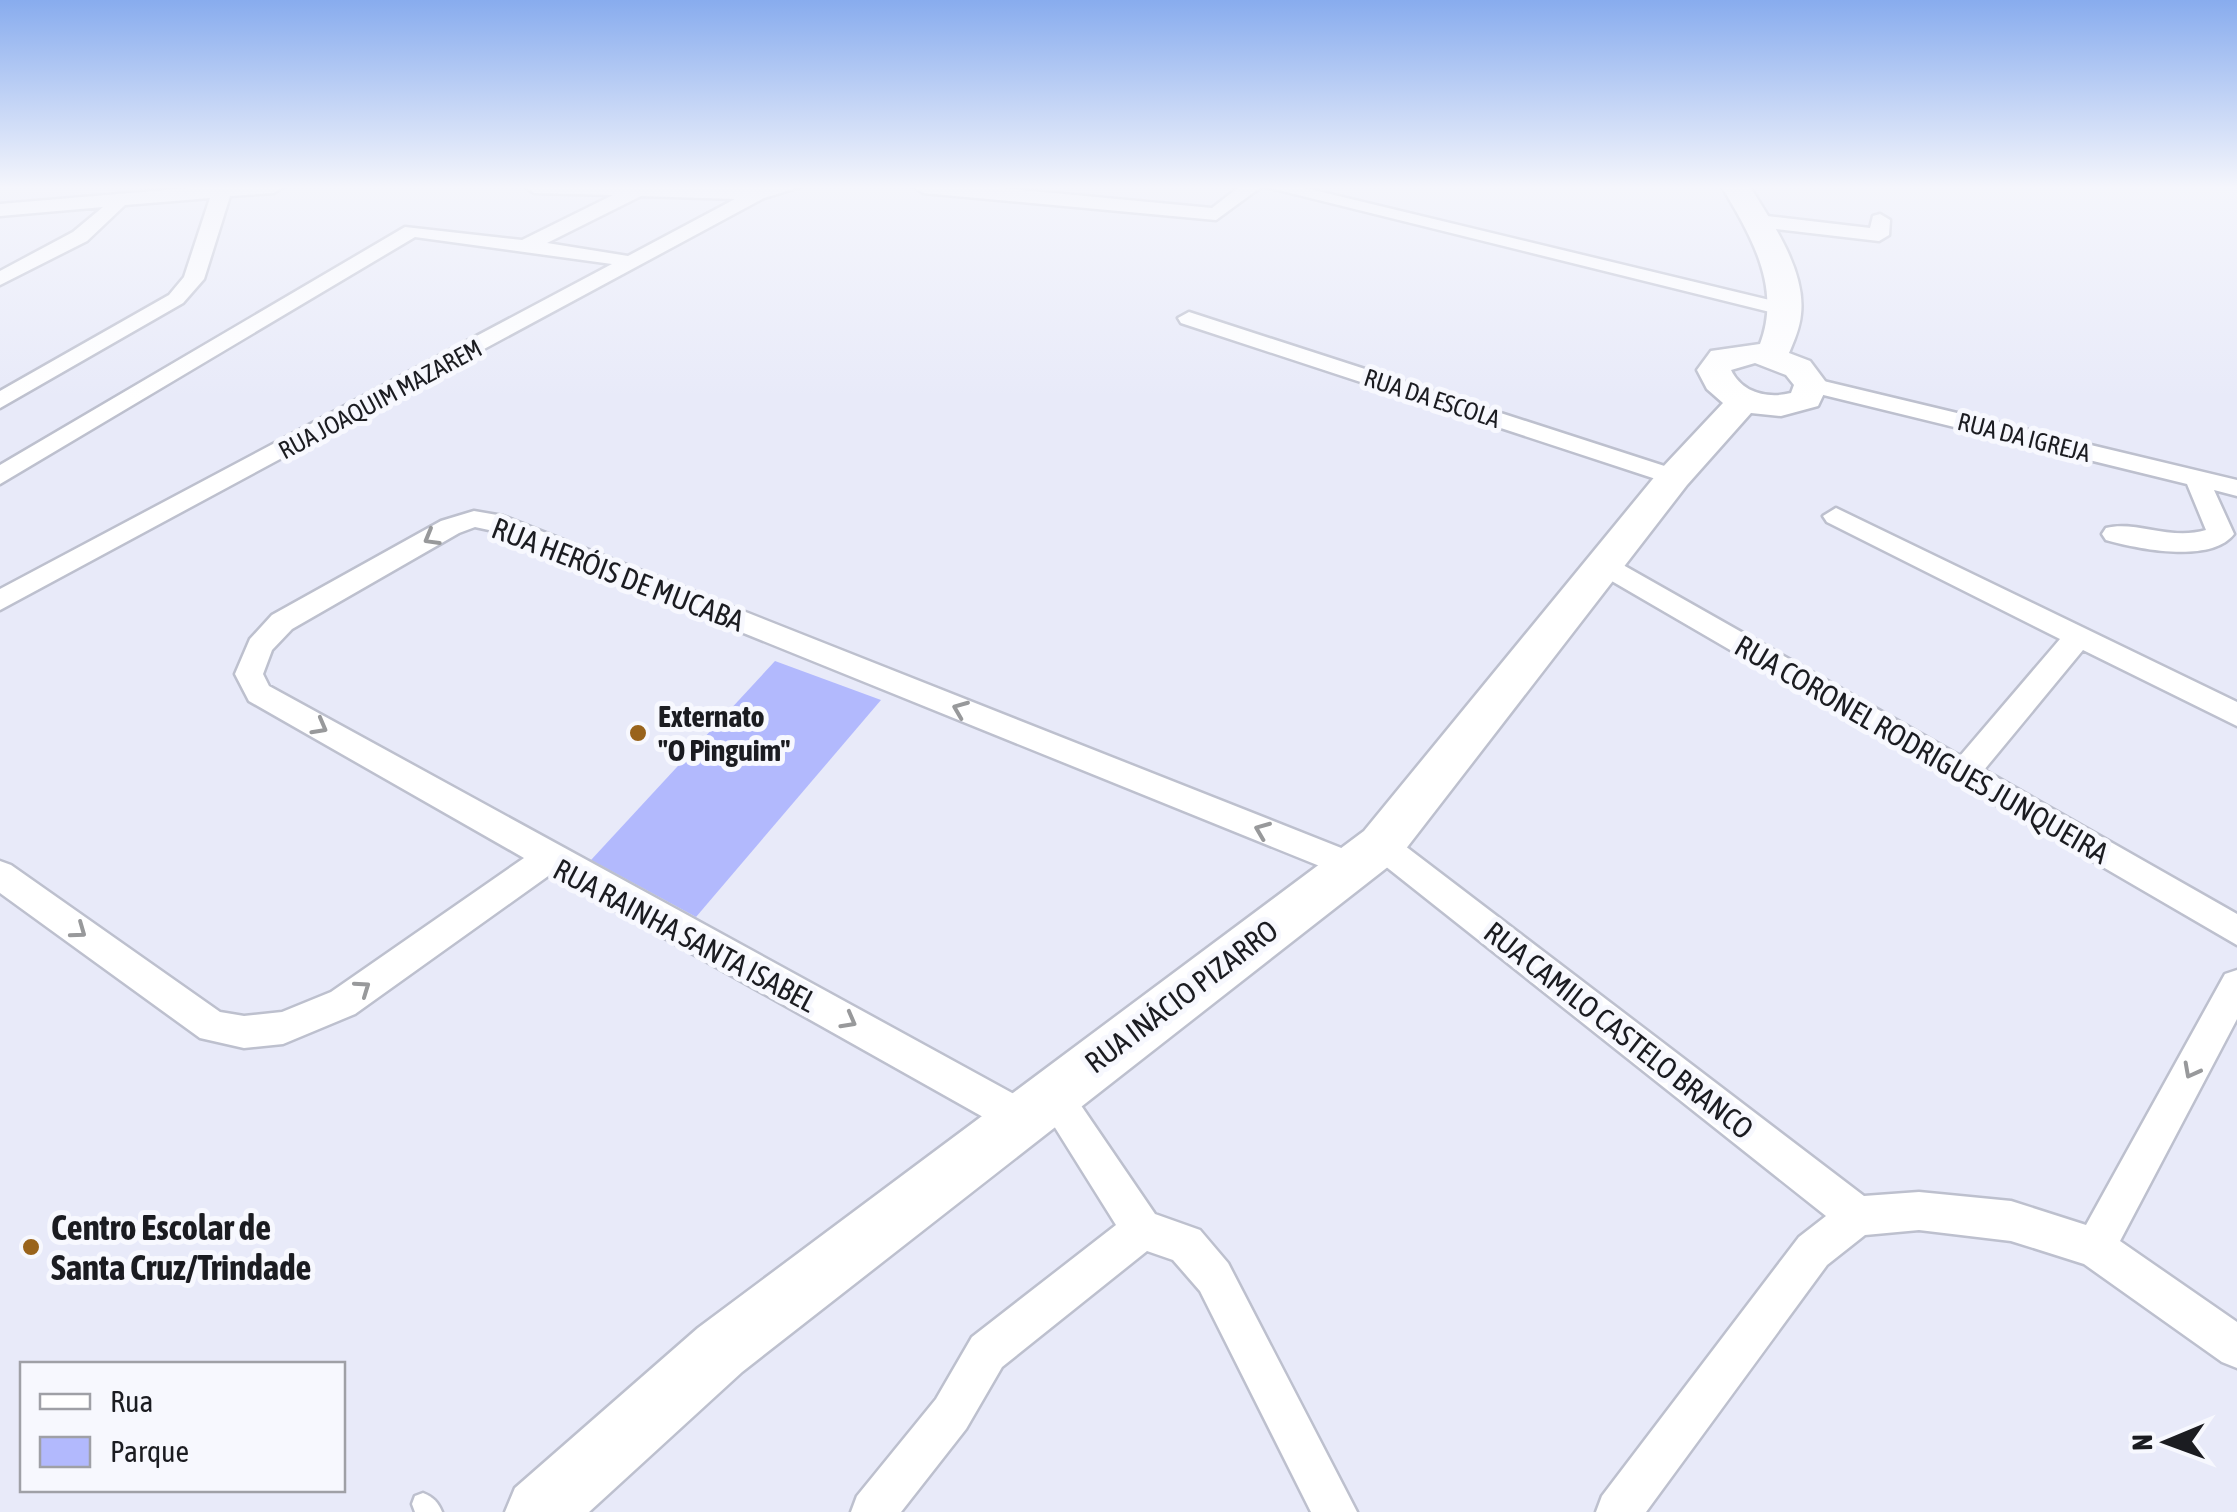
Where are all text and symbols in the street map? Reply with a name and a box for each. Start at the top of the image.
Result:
street label: RUA JOAQUIM MAZAREM [274,334,486,464]
street label: RUA DA ESCOLA [1361,363,1504,433]
street label: RUA DA IGREJA [1955,407,2094,467]
street label: RUA HERÓIS DE MUCABA [487,510,749,638]
one-way arrow [423,525,441,545]
street label: RUA CORONEL RODRIGUES JUNQUEIRA [1729,628,2115,870]
place label: Externato "O Pinguim" [658,699,791,767]
one-way arrow [953,700,970,720]
one-way arrow [309,715,327,734]
marker: Externato "O Pinguim" [627,722,649,744]
one-way arrow [1254,821,1272,841]
street label: RUA RAINHA SANTA ISABEL [548,851,822,1019]
street label: RUA INÁCIO PIZARRO [1078,913,1284,1079]
street label: RUA CAMILO CASTELO BRANCO [1478,915,1760,1145]
one-way arrow [68,919,87,938]
one-way arrow [352,982,371,1000]
one-way arrow [839,1009,857,1029]
one-way arrow [2183,1060,2203,1078]
place label: Centro Escolar de Santa Cruz/Trindade [51,1207,311,1287]
marker: Centro Escolar de Santa Cruz/Trindade [20,1236,42,1258]
legend [20,1362,345,1492]
text: Rua [110,1384,153,1418]
north arrow [2117,1392,2217,1492]
text: Parque [110,1434,189,1468]
text: N [2126,1434,2158,1451]

